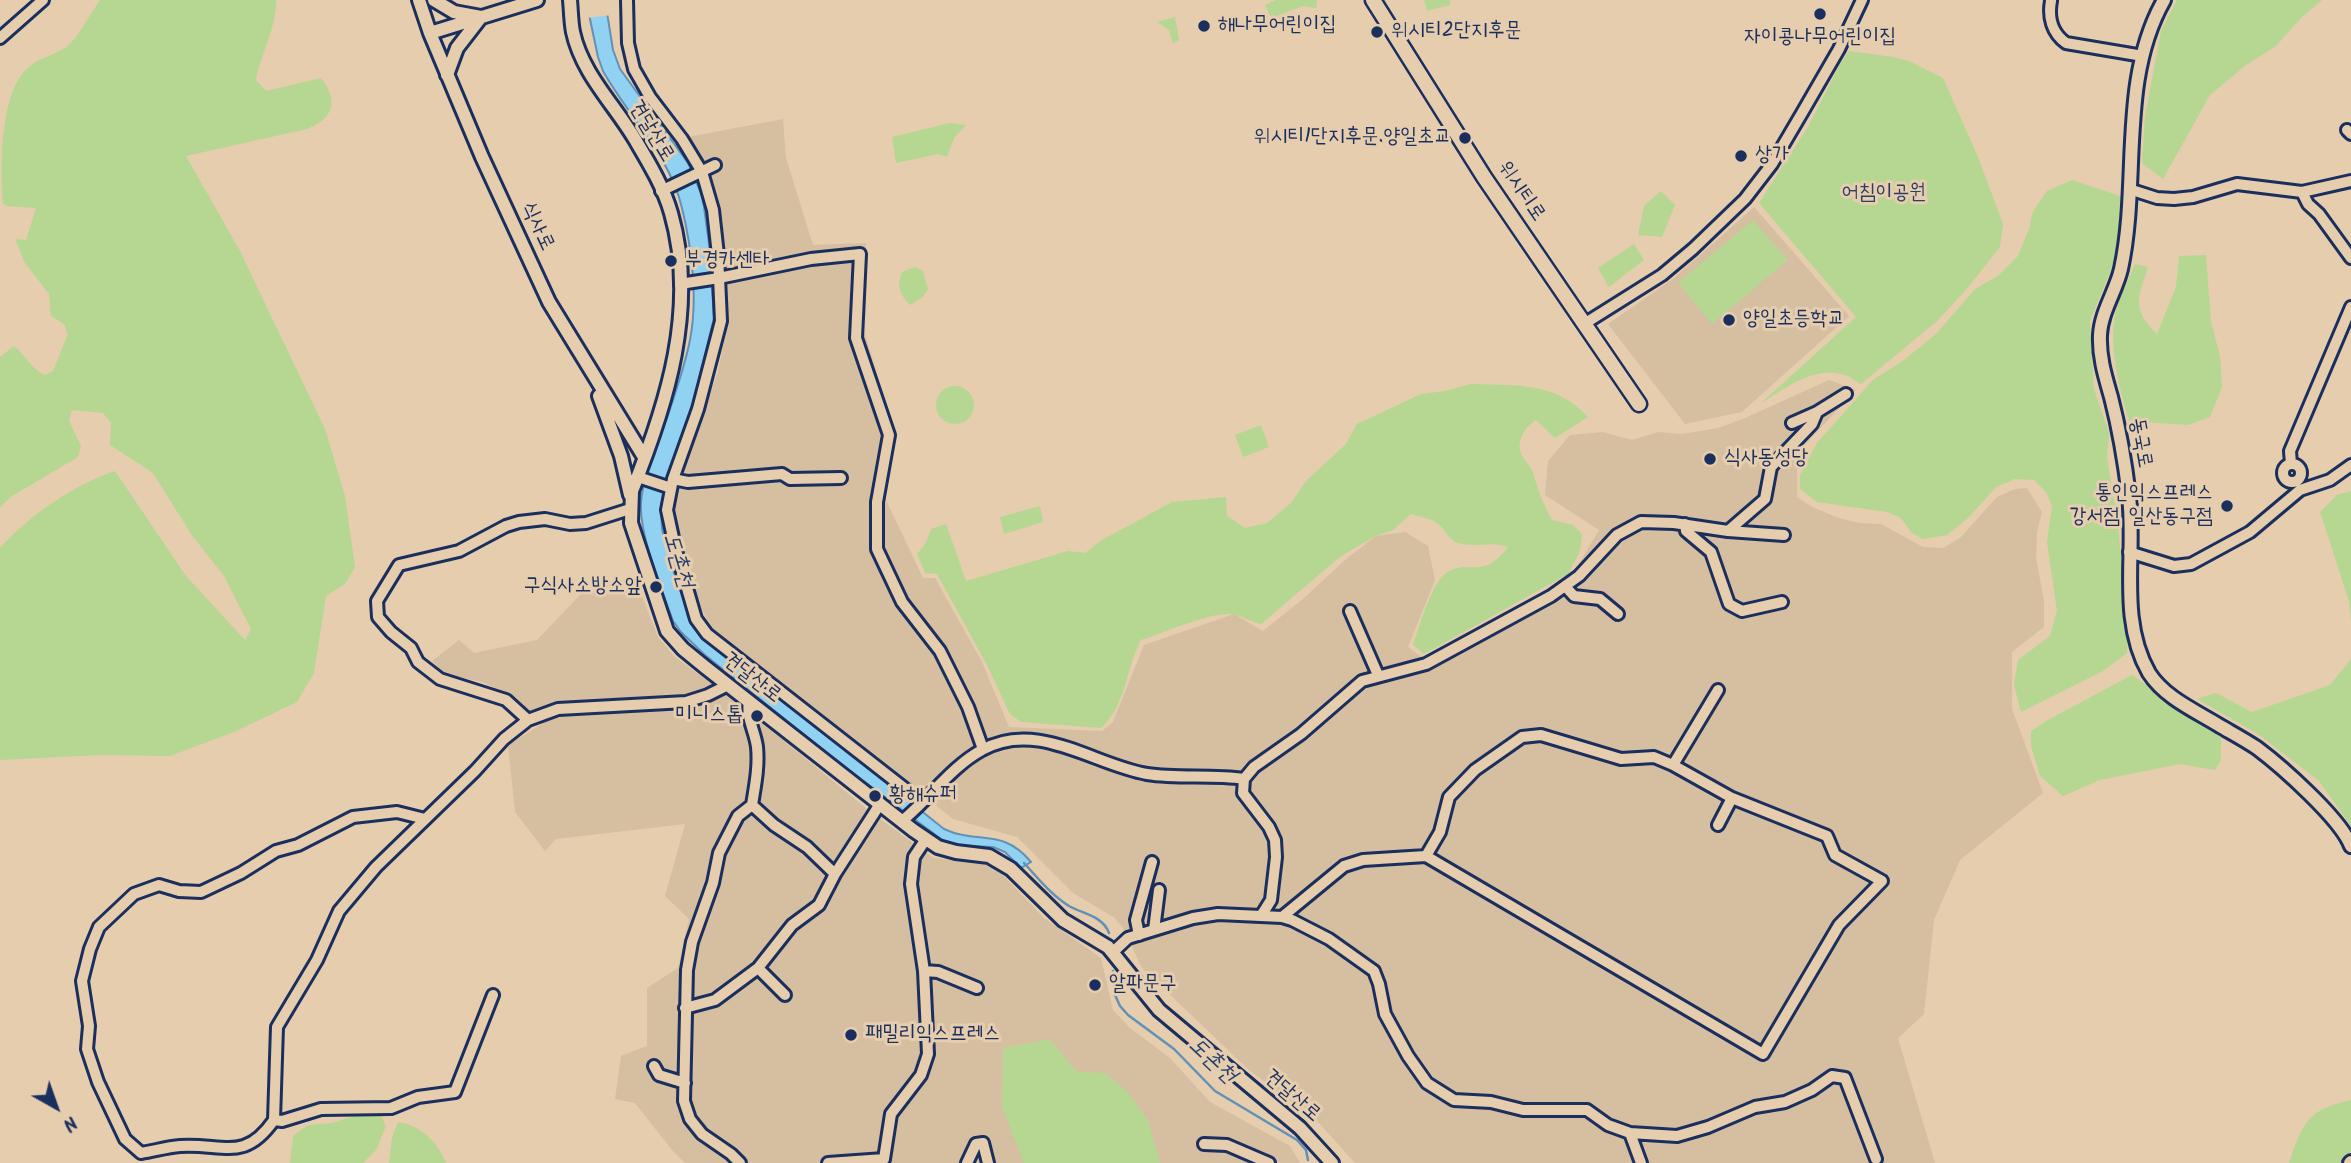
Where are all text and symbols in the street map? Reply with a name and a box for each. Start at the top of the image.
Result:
marker: 자이콩나무어린이집 [1812,6,1828,22]
place label: 해나무어린이집 [1218,13,1336,39]
marker: 해나무어린이집 [1196,18,1212,34]
place label: 위시티2단지후문 [1391,19,1521,45]
marker: 위시티2단지후문 [1369,24,1385,40]
place label: 자이콩나무어린이집 [1744,25,1896,51]
street label: 견달산로 [622,97,678,167]
place label: 위시티1단지후문.양일초교 [1254,125,1451,151]
marker: 위시티1단지후문.양일초교 [1457,130,1473,146]
place label: 상가 [1755,143,1789,169]
marker: 상가 [1733,148,1749,164]
street label: 위시티로 [1491,157,1549,227]
park label: 어침이공원 [1842,181,1926,207]
street label: 식사로 [514,199,558,255]
place label: 부경카센타 [685,248,769,274]
marker: 부경카센타 [663,253,679,269]
place label: 양일초등학교 [1743,307,1844,333]
marker: 양일초등학교 [1721,312,1737,328]
street label: 동국로 [2122,416,2156,470]
place label: 식사동성당 [1724,446,1808,472]
marker: 식사동성당 [1702,451,1718,467]
place label: 통인익스프레스 강서점 일산동구점 [2069,481,2213,531]
marker: 통인익스프레스 강서점 일산동구점 [2219,498,2235,514]
water label: 도촌천 [655,530,697,592]
place label: 구식사소방소앞 [524,574,642,600]
marker: 구식사소방소앞 [648,579,664,595]
street label: 견달산로 [717,648,785,710]
place label: 미니스톱 [675,703,743,729]
marker: 미니스톱 [749,708,765,724]
place label: 황해슈퍼 [889,783,957,809]
marker: 황해슈퍼 [867,788,883,804]
place label: 알파문구 [1109,972,1177,998]
marker: 알파문구 [1087,977,1103,993]
place label: 패밀리익스프레스 [865,1022,1000,1048]
marker: 패밀리익스프레스 [843,1027,859,1043]
water label: 도촌천 [1181,1033,1241,1091]
street label: 견달산로 [1257,1065,1325,1129]
north arrow [21,1072,91,1142]
text: N [55,1108,84,1138]

